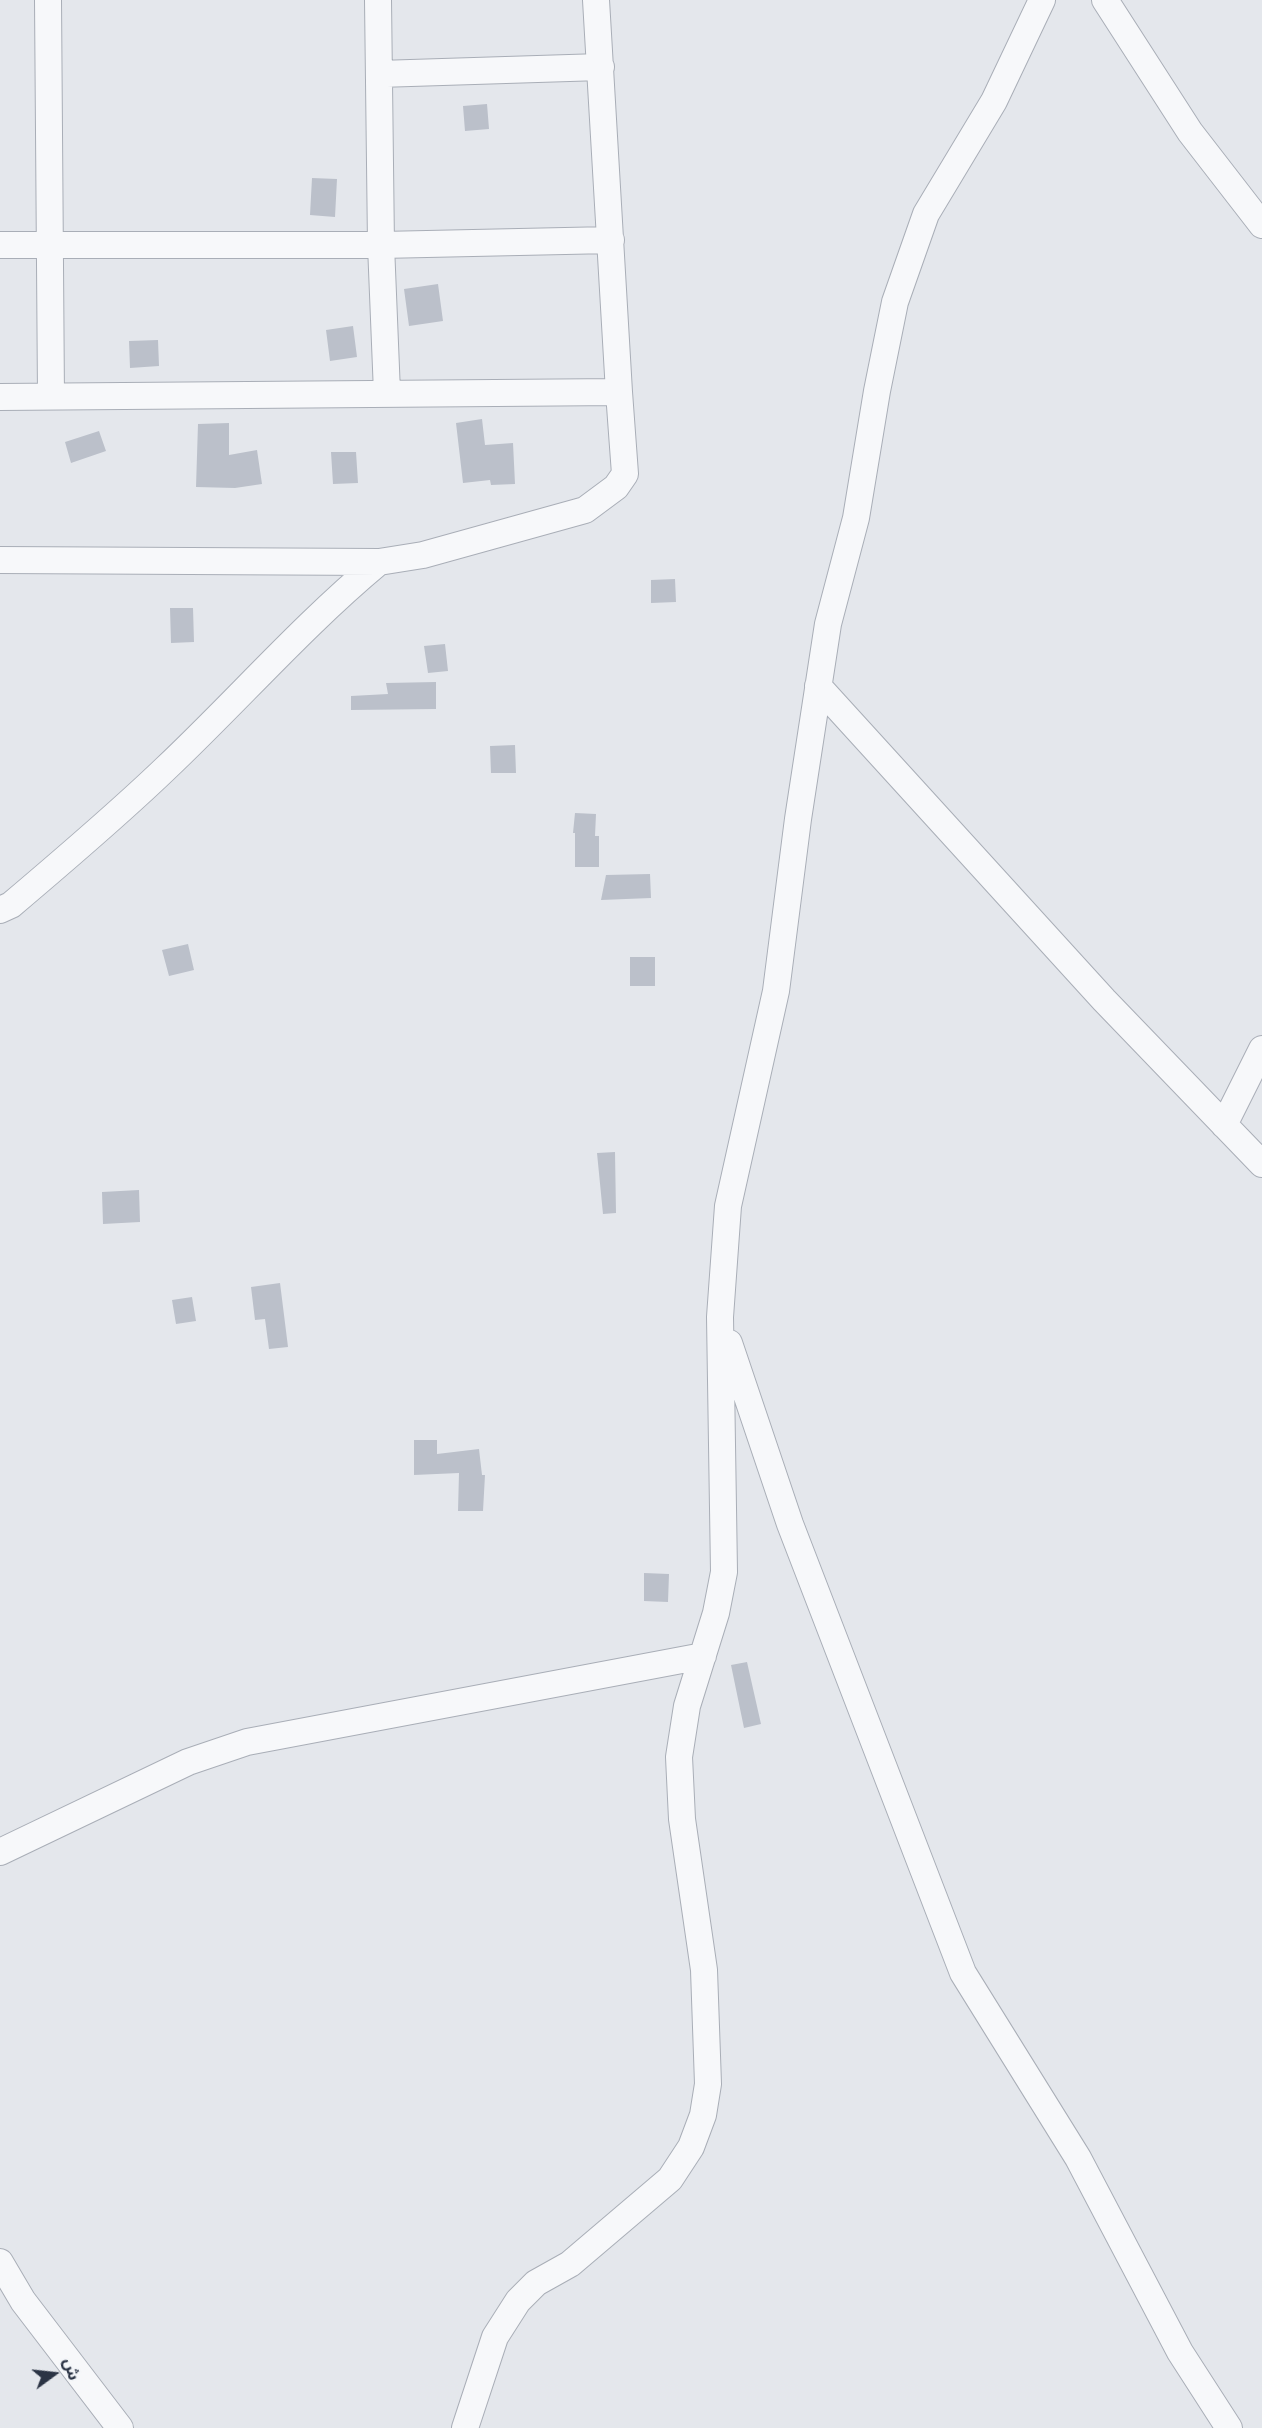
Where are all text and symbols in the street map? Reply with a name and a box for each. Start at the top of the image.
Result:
north arrow [24,2344,84,2404]
text: ش [60,2356,84,2382]

